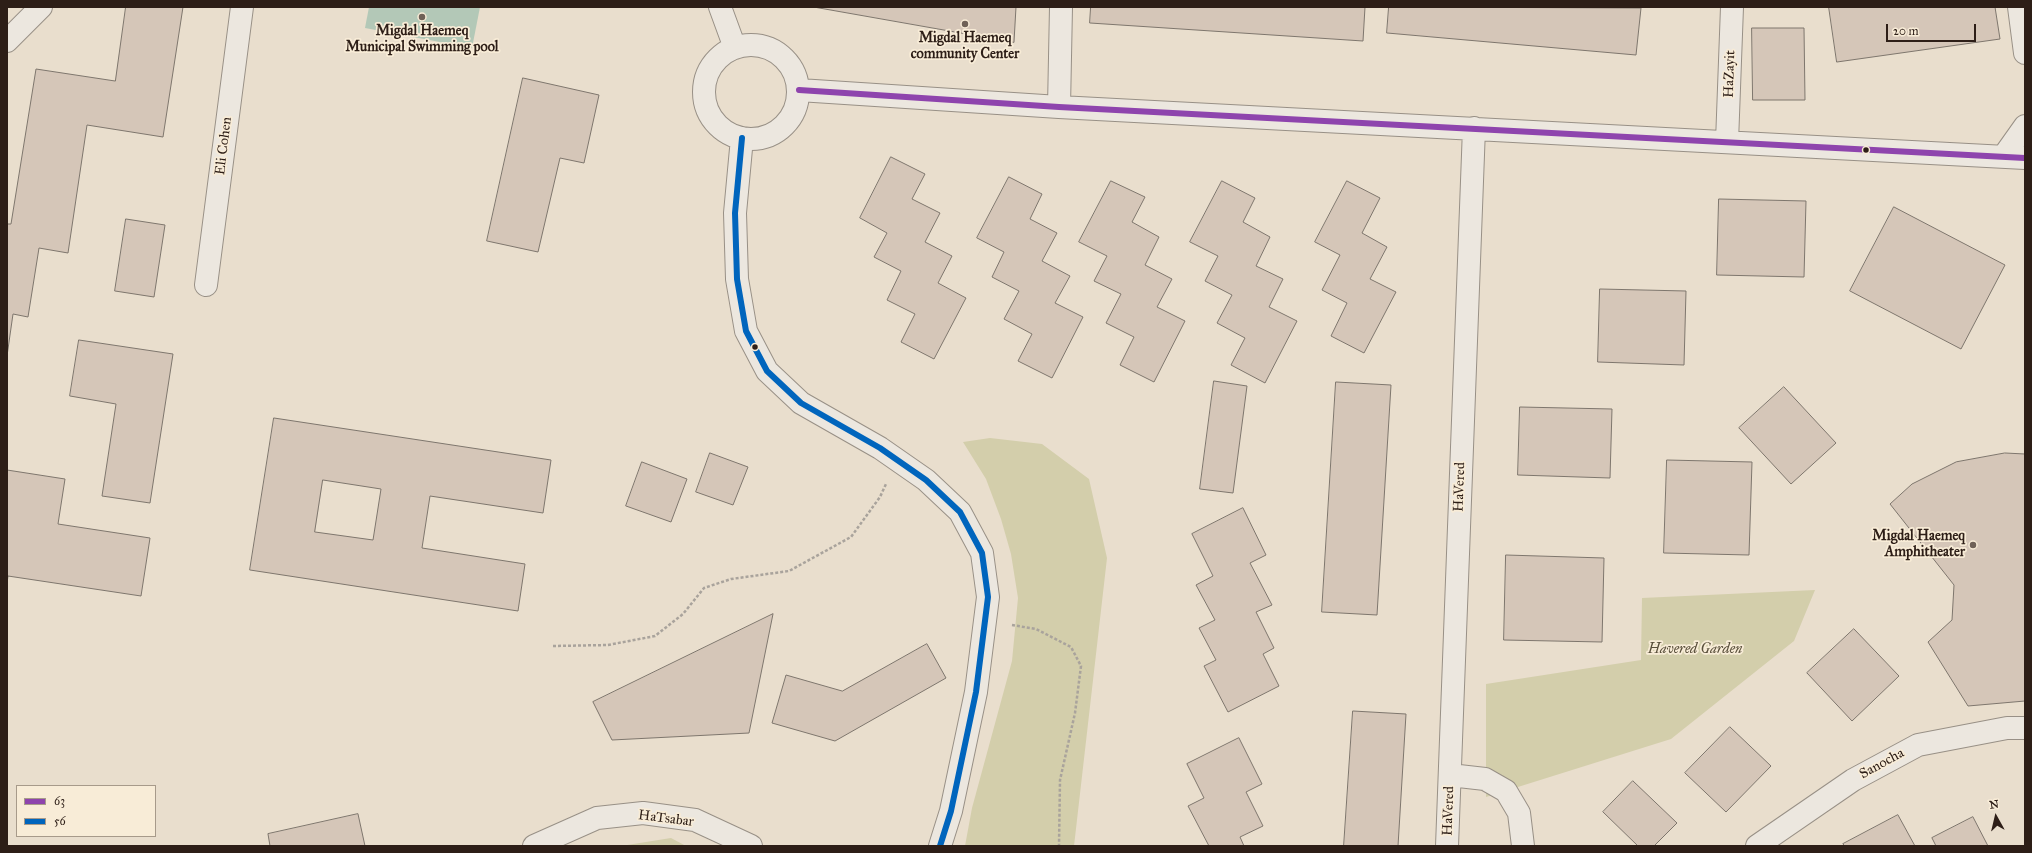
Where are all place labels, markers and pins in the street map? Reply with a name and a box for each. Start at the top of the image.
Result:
marker: Migdal Haemeq Municipal Swimming pool [417,12,427,22]
marker: Migdal Haemeq community Center [960,19,970,29]
place label: Migdal Haemeq Municipal Swimming pool [345,24,499,56]
place label: Migdal Haemeq community Center [911,31,1019,64]
unlabelled marker [1861,145,1871,155]
unlabelled marker [750,342,760,352]
place label: Migdal Haemeq Amphitheater [1872,529,1965,562]
marker: Migdal Haemeq Amphitheater [1968,540,1978,550]

